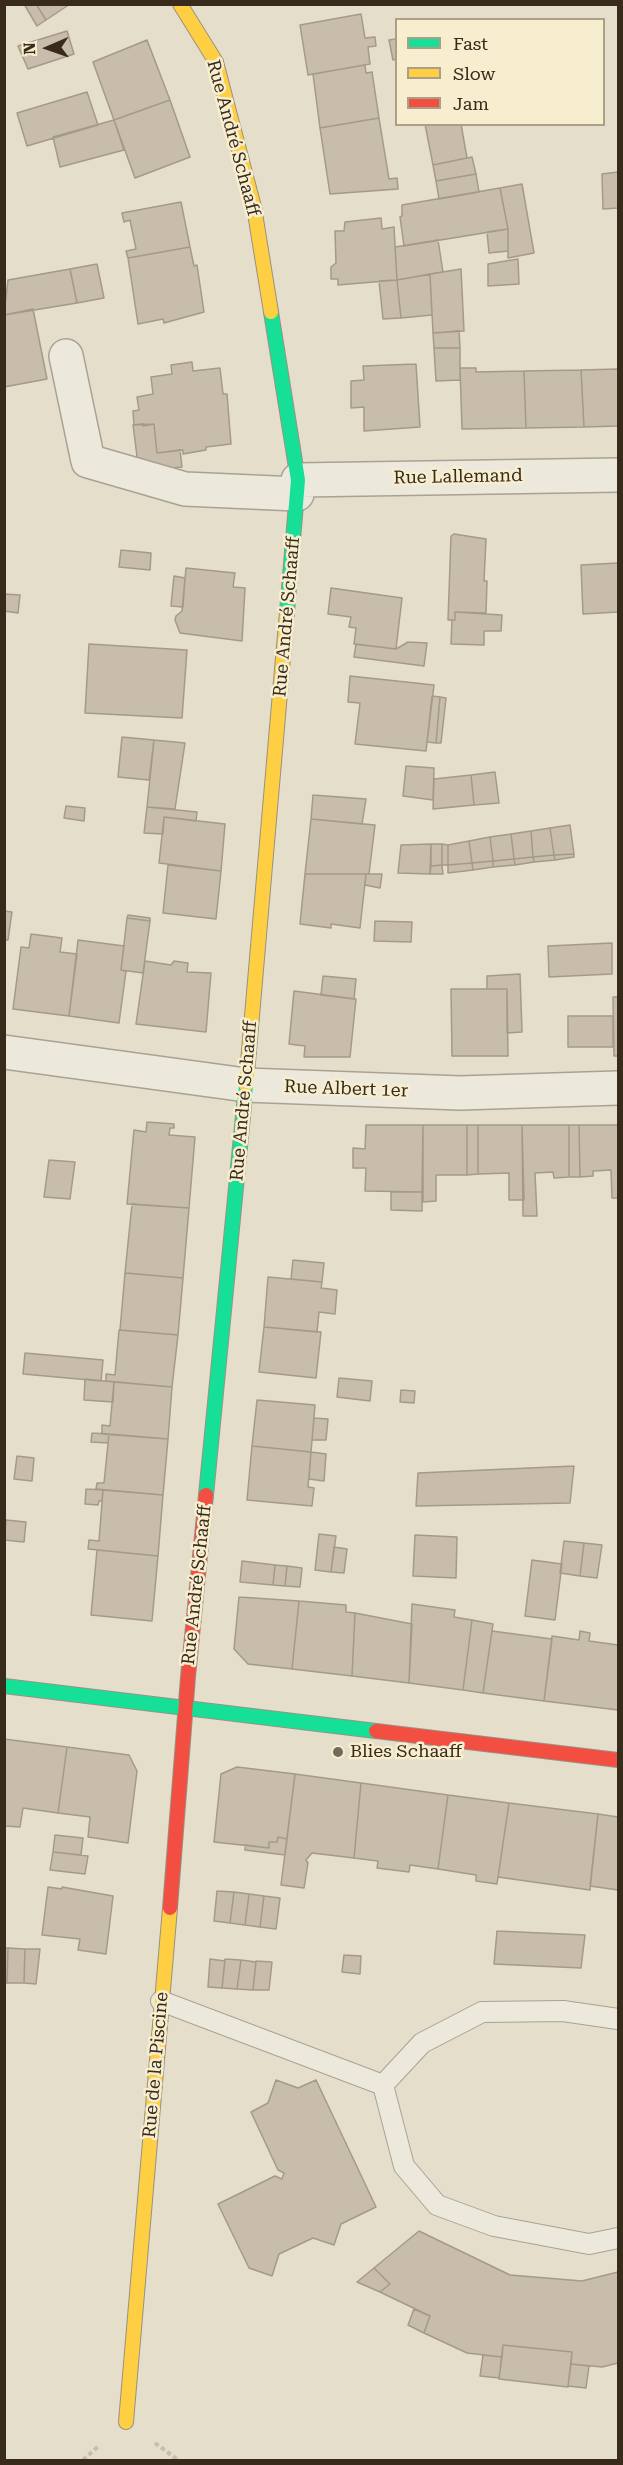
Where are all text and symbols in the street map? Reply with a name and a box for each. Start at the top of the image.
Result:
north arrow [18,18,78,78]
legend [395,18,605,126]
text: Fast [453,33,488,54]
text: N [20,42,39,55]
street label: Rue André Schaaff [202,58,264,218]
text: Slow [453,63,495,84]
text: Jam [453,93,489,114]
street label: Rue Lallemand [393,465,523,489]
street label: Rue André Schaaff [269,536,305,698]
street label: Rue André Schaaff [226,1020,262,1182]
street label: Rue Albert 1er [284,1076,408,1102]
street label: Rue André Schaaff [178,1504,216,1666]
place label: Blies Schaaff [350,1741,462,1763]
marker: Blies Schaaff [331,1745,345,1759]
street label: Rue de la Piscine [139,1991,173,2139]

